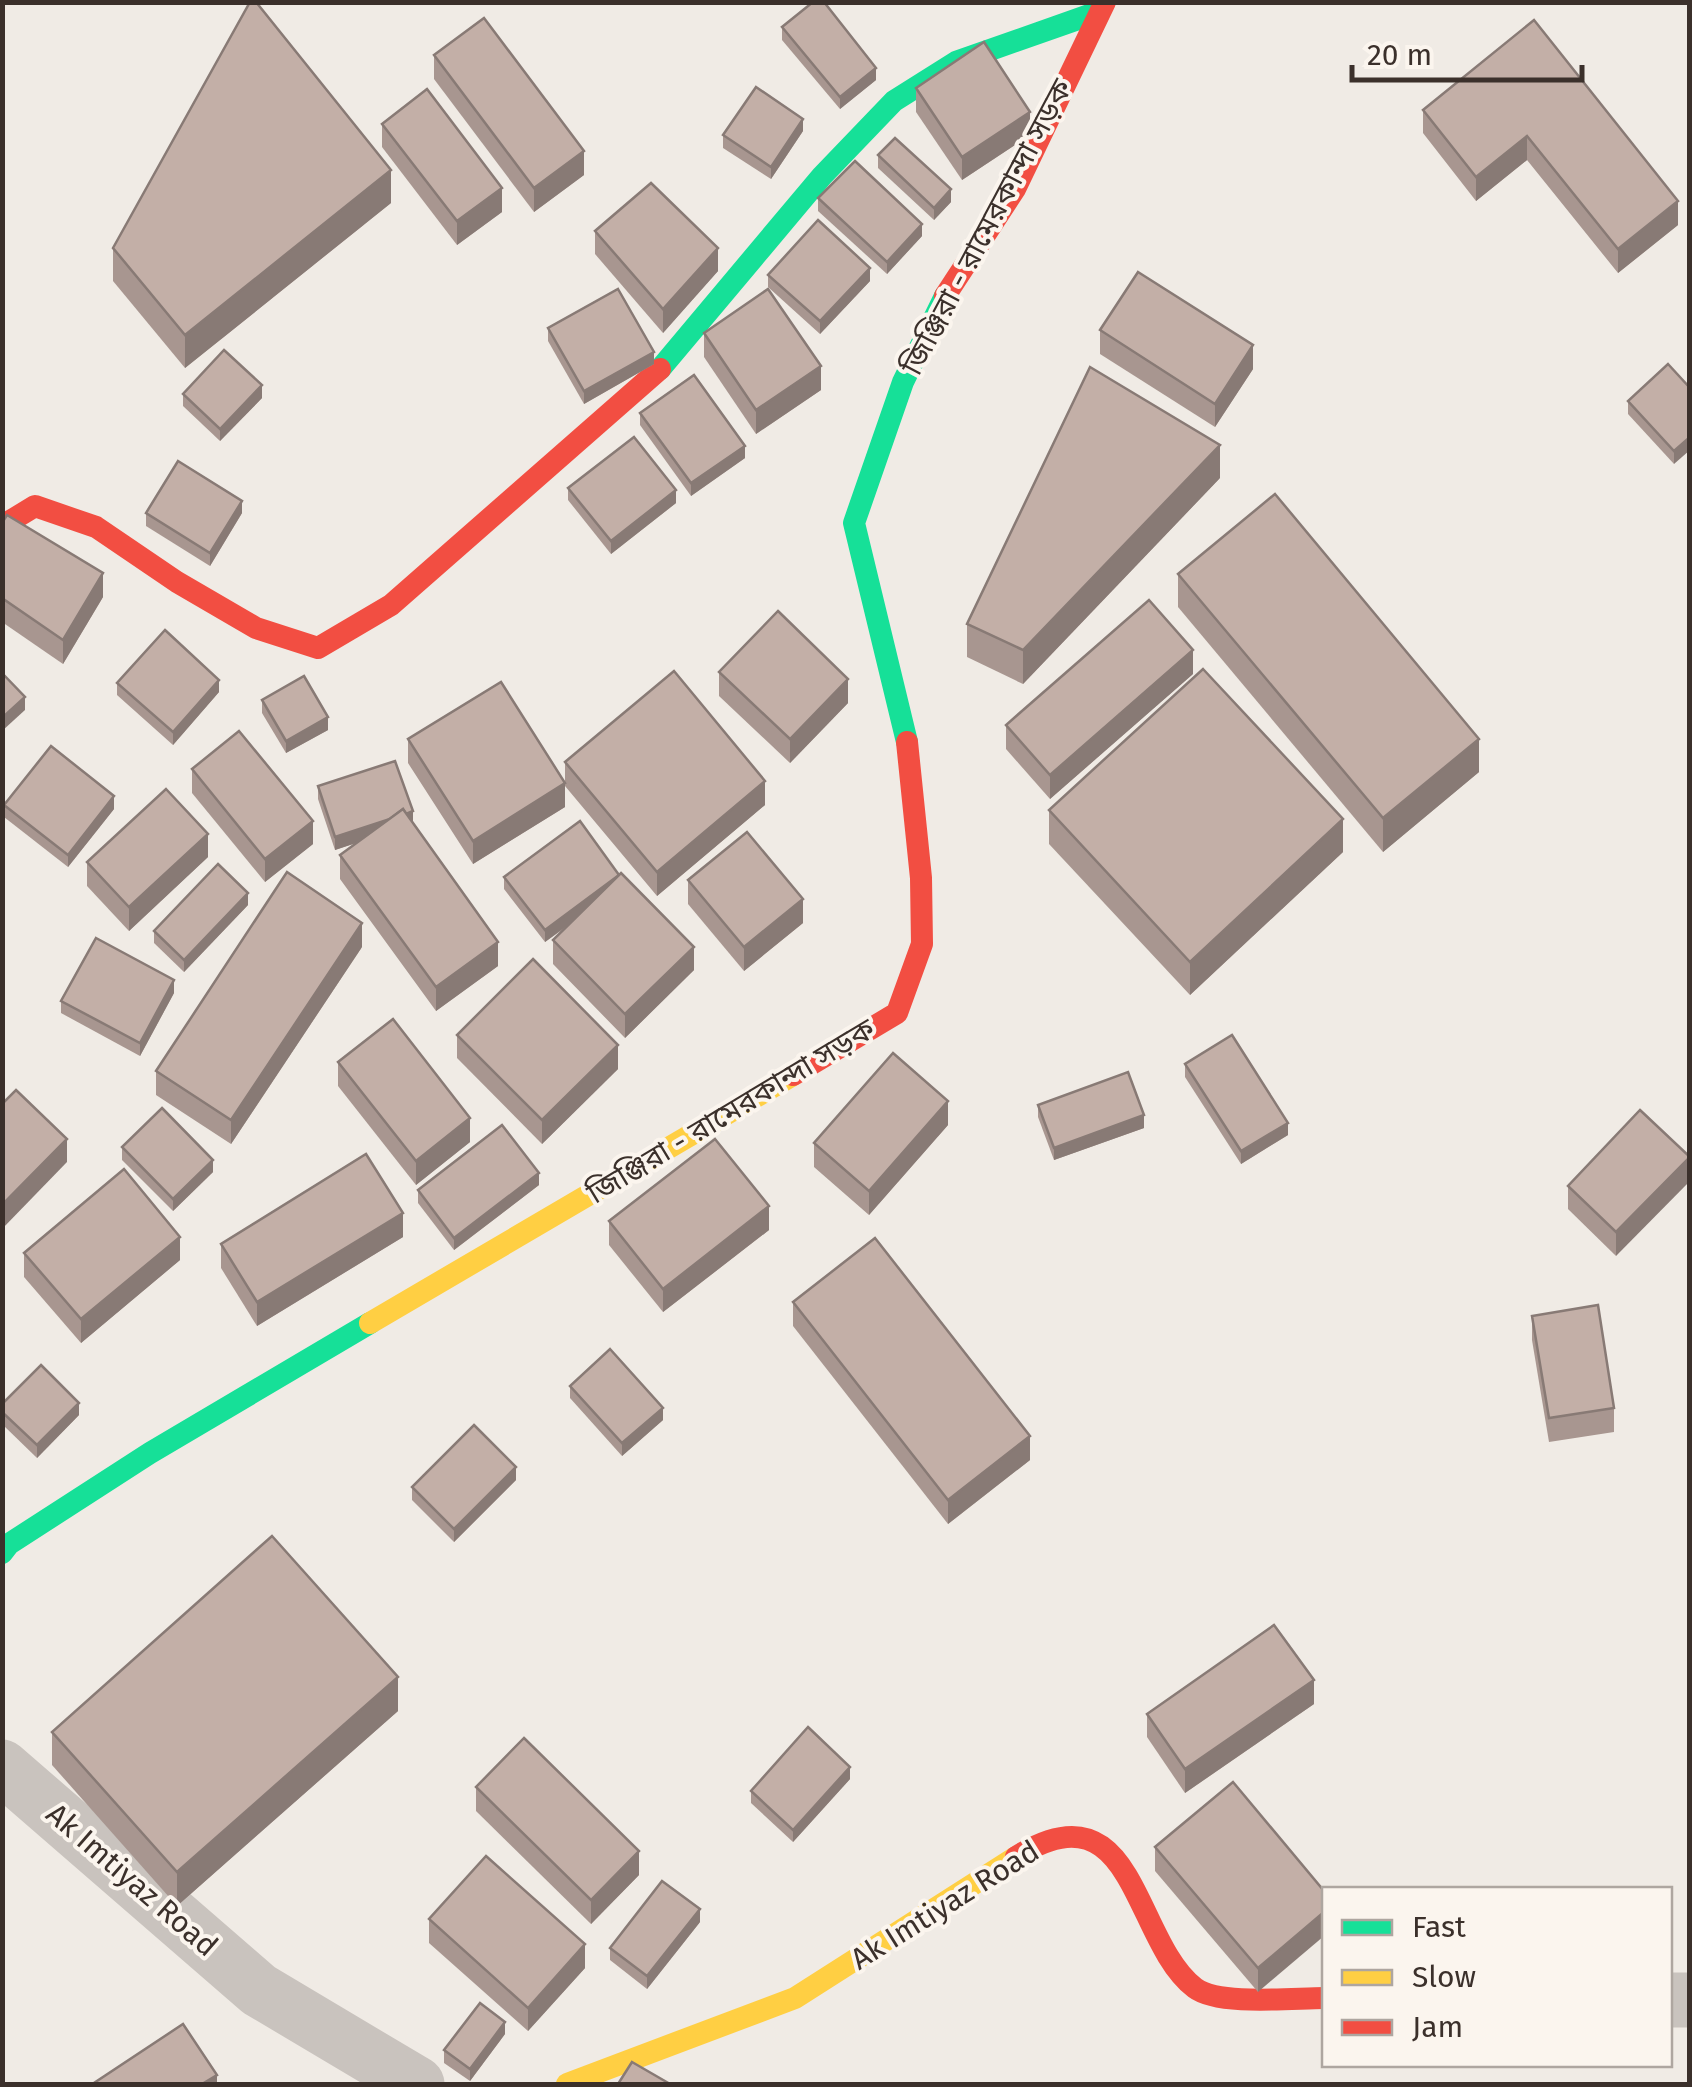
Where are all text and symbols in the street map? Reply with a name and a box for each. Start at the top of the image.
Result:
scale bar [1352,20,1582,82]
text: 20 m [1367,37,1432,73]
street label: জিঞ্জিরা - রামেরকান্দা সড়ক [893,72,1081,382]
street label: জিঞ্জিরা - রামেরকান্দা সড়ক [580,1010,882,1212]
street label: Ak Imtiyaz Road [39,1796,225,1964]
street label: Ak Imtiyaz Road [844,1833,1046,1977]
legend [1322,1887,1672,2067]
text: Fast [1412,1909,1466,1945]
text: Slow [1412,1959,1476,1995]
text: Jam [1412,2009,1463,2045]

